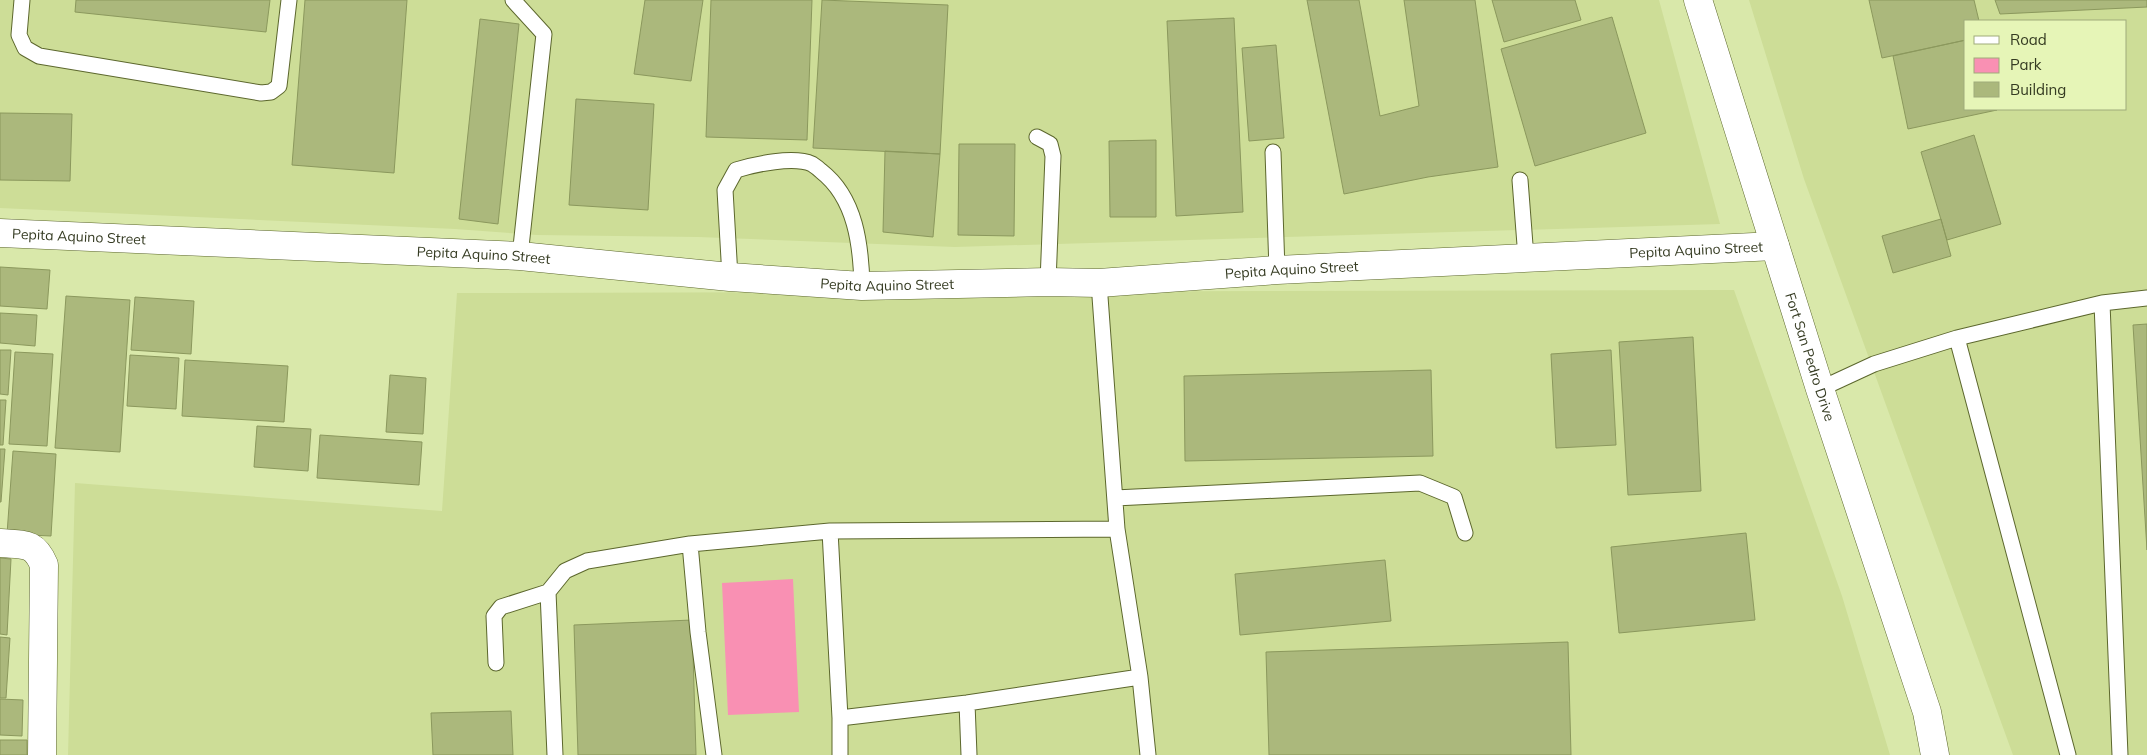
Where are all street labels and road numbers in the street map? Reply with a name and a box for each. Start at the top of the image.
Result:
street label: Pepita Aquino Street [12,225,146,248]
street label: Pepita Aquino Street [1629,238,1764,262]
street label: Pepita Aquino Street [416,242,551,268]
street label: Pepita Aquino Street [1224,257,1359,283]
street label: Pepita Aquino Street [820,274,954,295]
street label: Fort San Pedro Drive [1781,290,1839,423]

